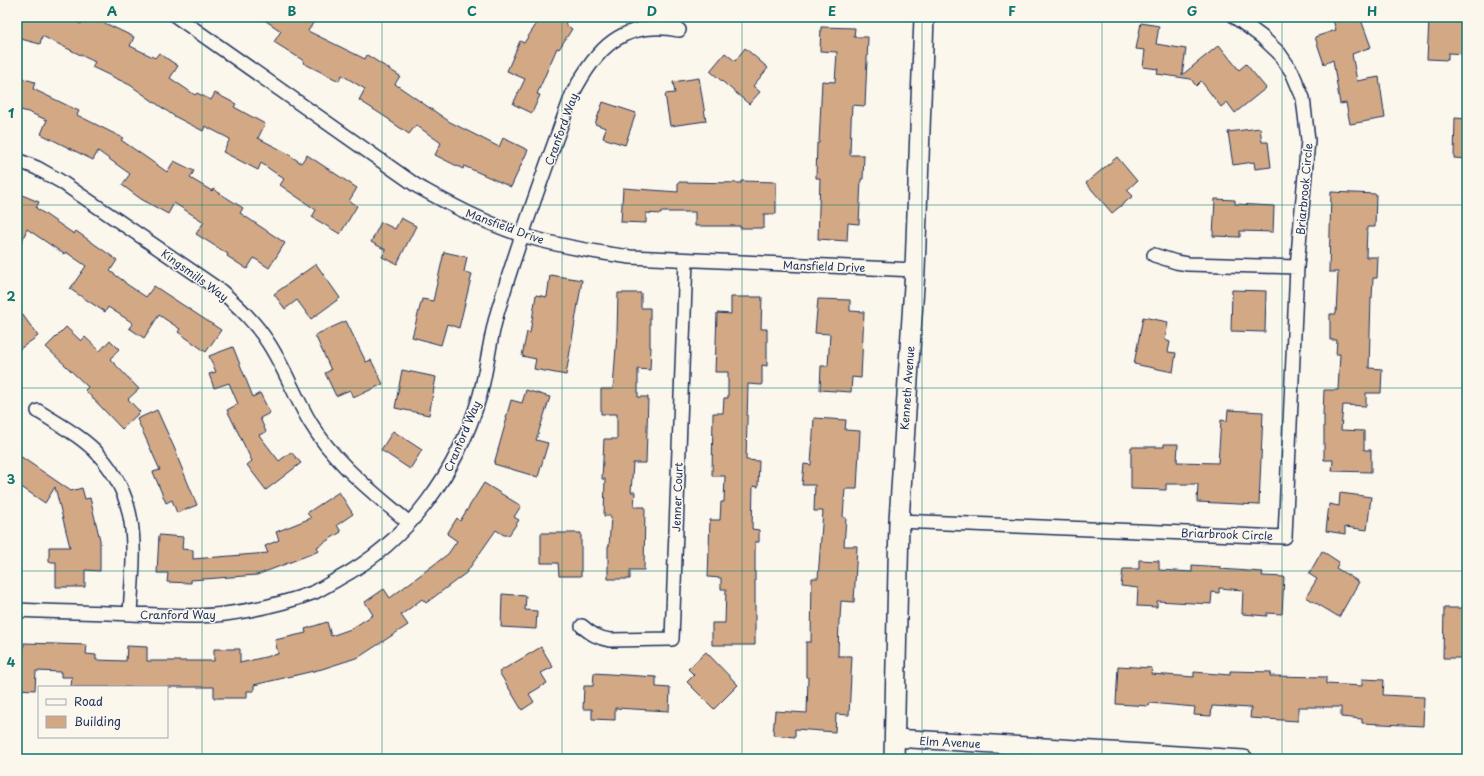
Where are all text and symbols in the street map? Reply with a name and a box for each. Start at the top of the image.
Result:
text: A [107,1,117,20]
text: B [288,1,297,20]
text: C [467,1,477,20]
text: D [647,1,657,20]
text: E [828,1,836,20]
text: F [1008,1,1016,20]
text: G [1187,1,1197,20]
text: H [1367,1,1377,20]
street label: Cranford Way [540,90,582,168]
text: 1 [8,103,14,122]
street label: Briarbrook Circle [1292,142,1316,236]
street label: Mansfield Drive [463,204,547,248]
street label: Kingsmills Way [158,245,232,305]
street label: Mansfield Drive [783,256,866,276]
text: 2 [6,286,16,305]
street label: Kenneth Avenue [896,345,918,431]
street label: Cranford Way [439,398,485,474]
street label: Jenner Court [667,461,687,532]
text: 3 [7,469,16,488]
street label: Briarbrook Circle [1181,524,1273,544]
street label: Cranford Way [140,606,216,623]
text: 4 [7,652,16,671]
legend [38,686,168,738]
text: Road [74,692,103,710]
text: Building [74,712,121,730]
street label: Elm Avenue [919,732,981,752]

